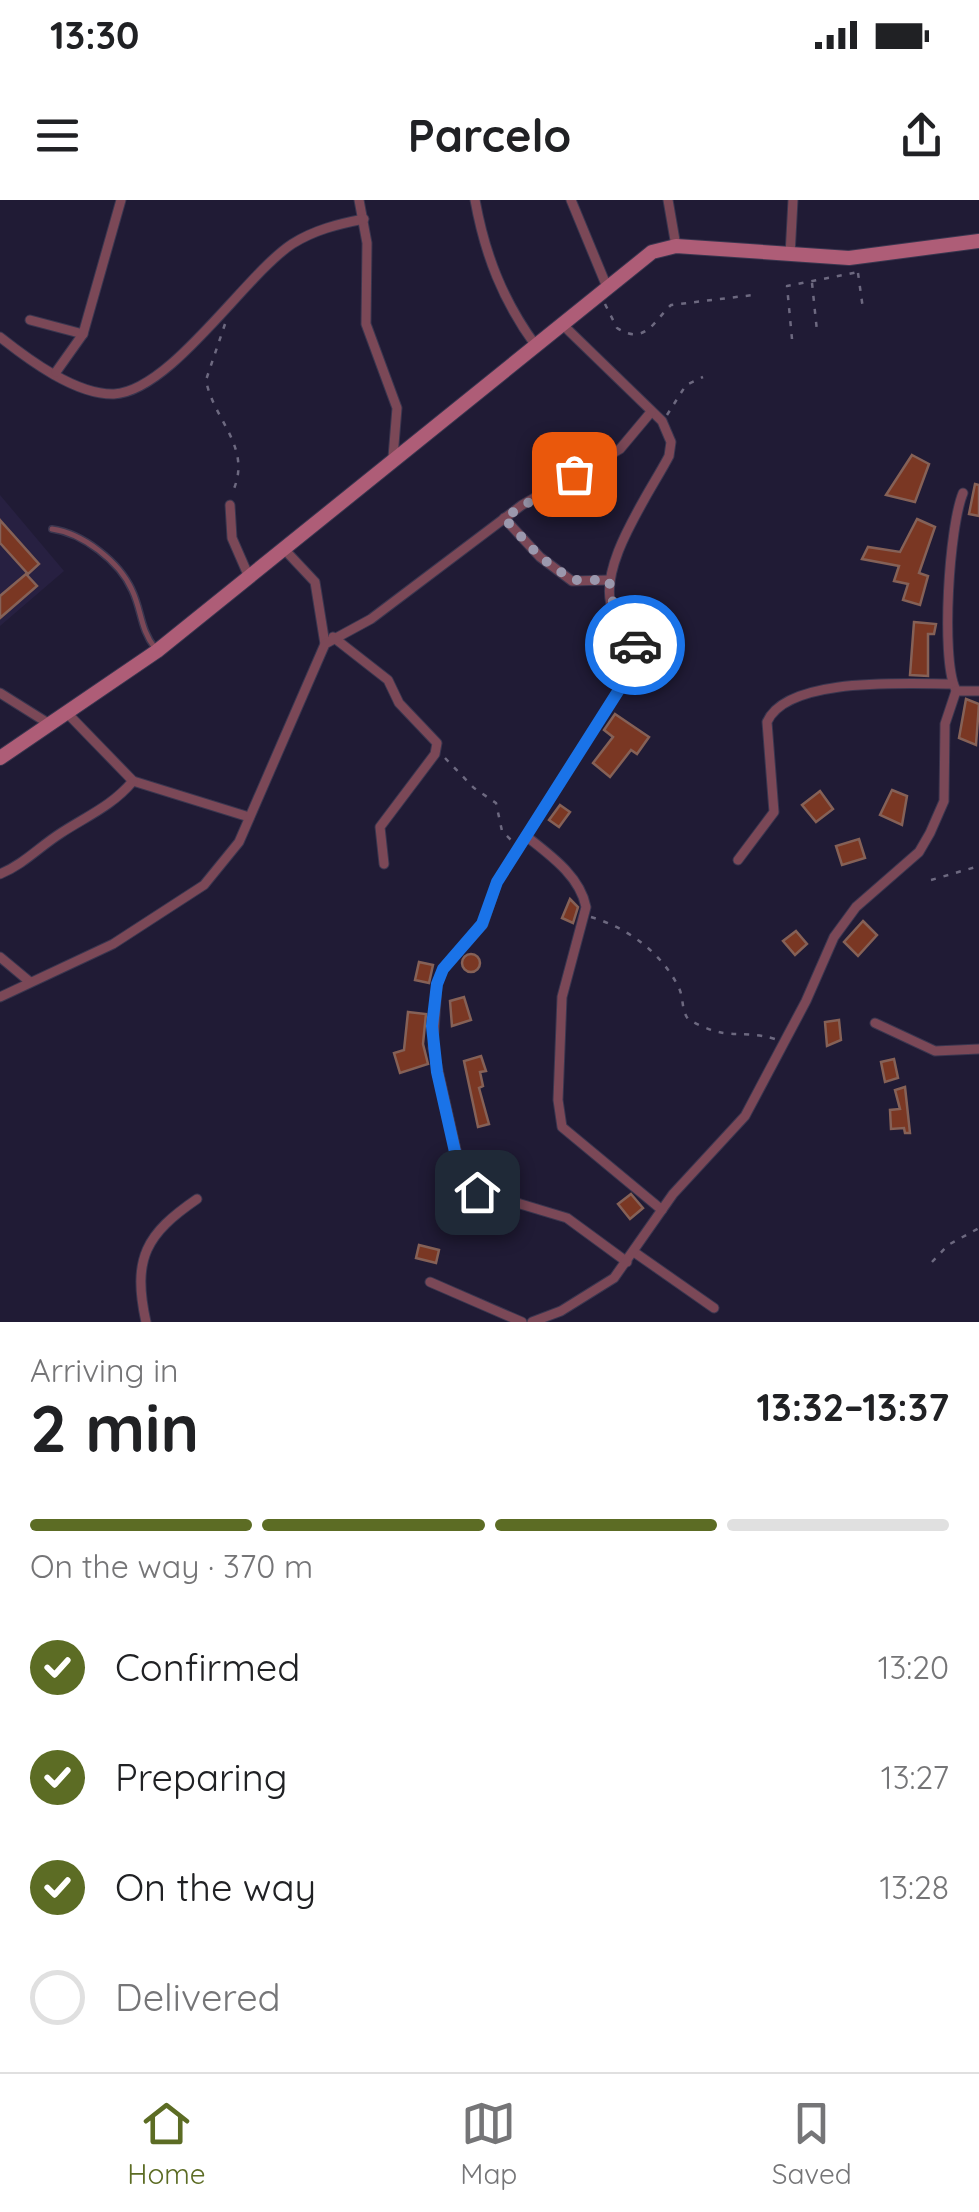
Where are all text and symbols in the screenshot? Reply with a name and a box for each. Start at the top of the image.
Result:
text: 13:30 [50,11,139,59]
text: Parcelo [408,107,571,163]
icon: menu [30,108,85,163]
icon: share [894,108,949,163]
pin [532,432,617,517]
icon: bag [547,447,602,502]
courier [585,595,685,695]
icon: car [608,618,663,673]
pin [435,1150,520,1235]
icon: home [450,1165,505,1220]
text: Arriving in [30,1350,179,1390]
text: 13:32–13:37 [756,1383,949,1431]
text: 2 min [30,1387,199,1468]
text: On the way · 370 m [30,1546,313,1586]
icon: check [30,1640,85,1695]
text: Confirmed [115,1643,300,1691]
text: 13:20 [878,1647,949,1687]
icon: check [30,1750,85,1805]
text: Preparing [115,1753,287,1801]
text: 13:27 [881,1757,949,1797]
icon: check [30,1860,85,1915]
text: On the way [115,1863,316,1911]
text: 13:28 [879,1867,949,1907]
text: Delivered [115,1973,281,2021]
tab: Home [127,2096,206,2191]
tab: Map [460,2096,517,2191]
tab: Saved [772,2096,852,2191]

